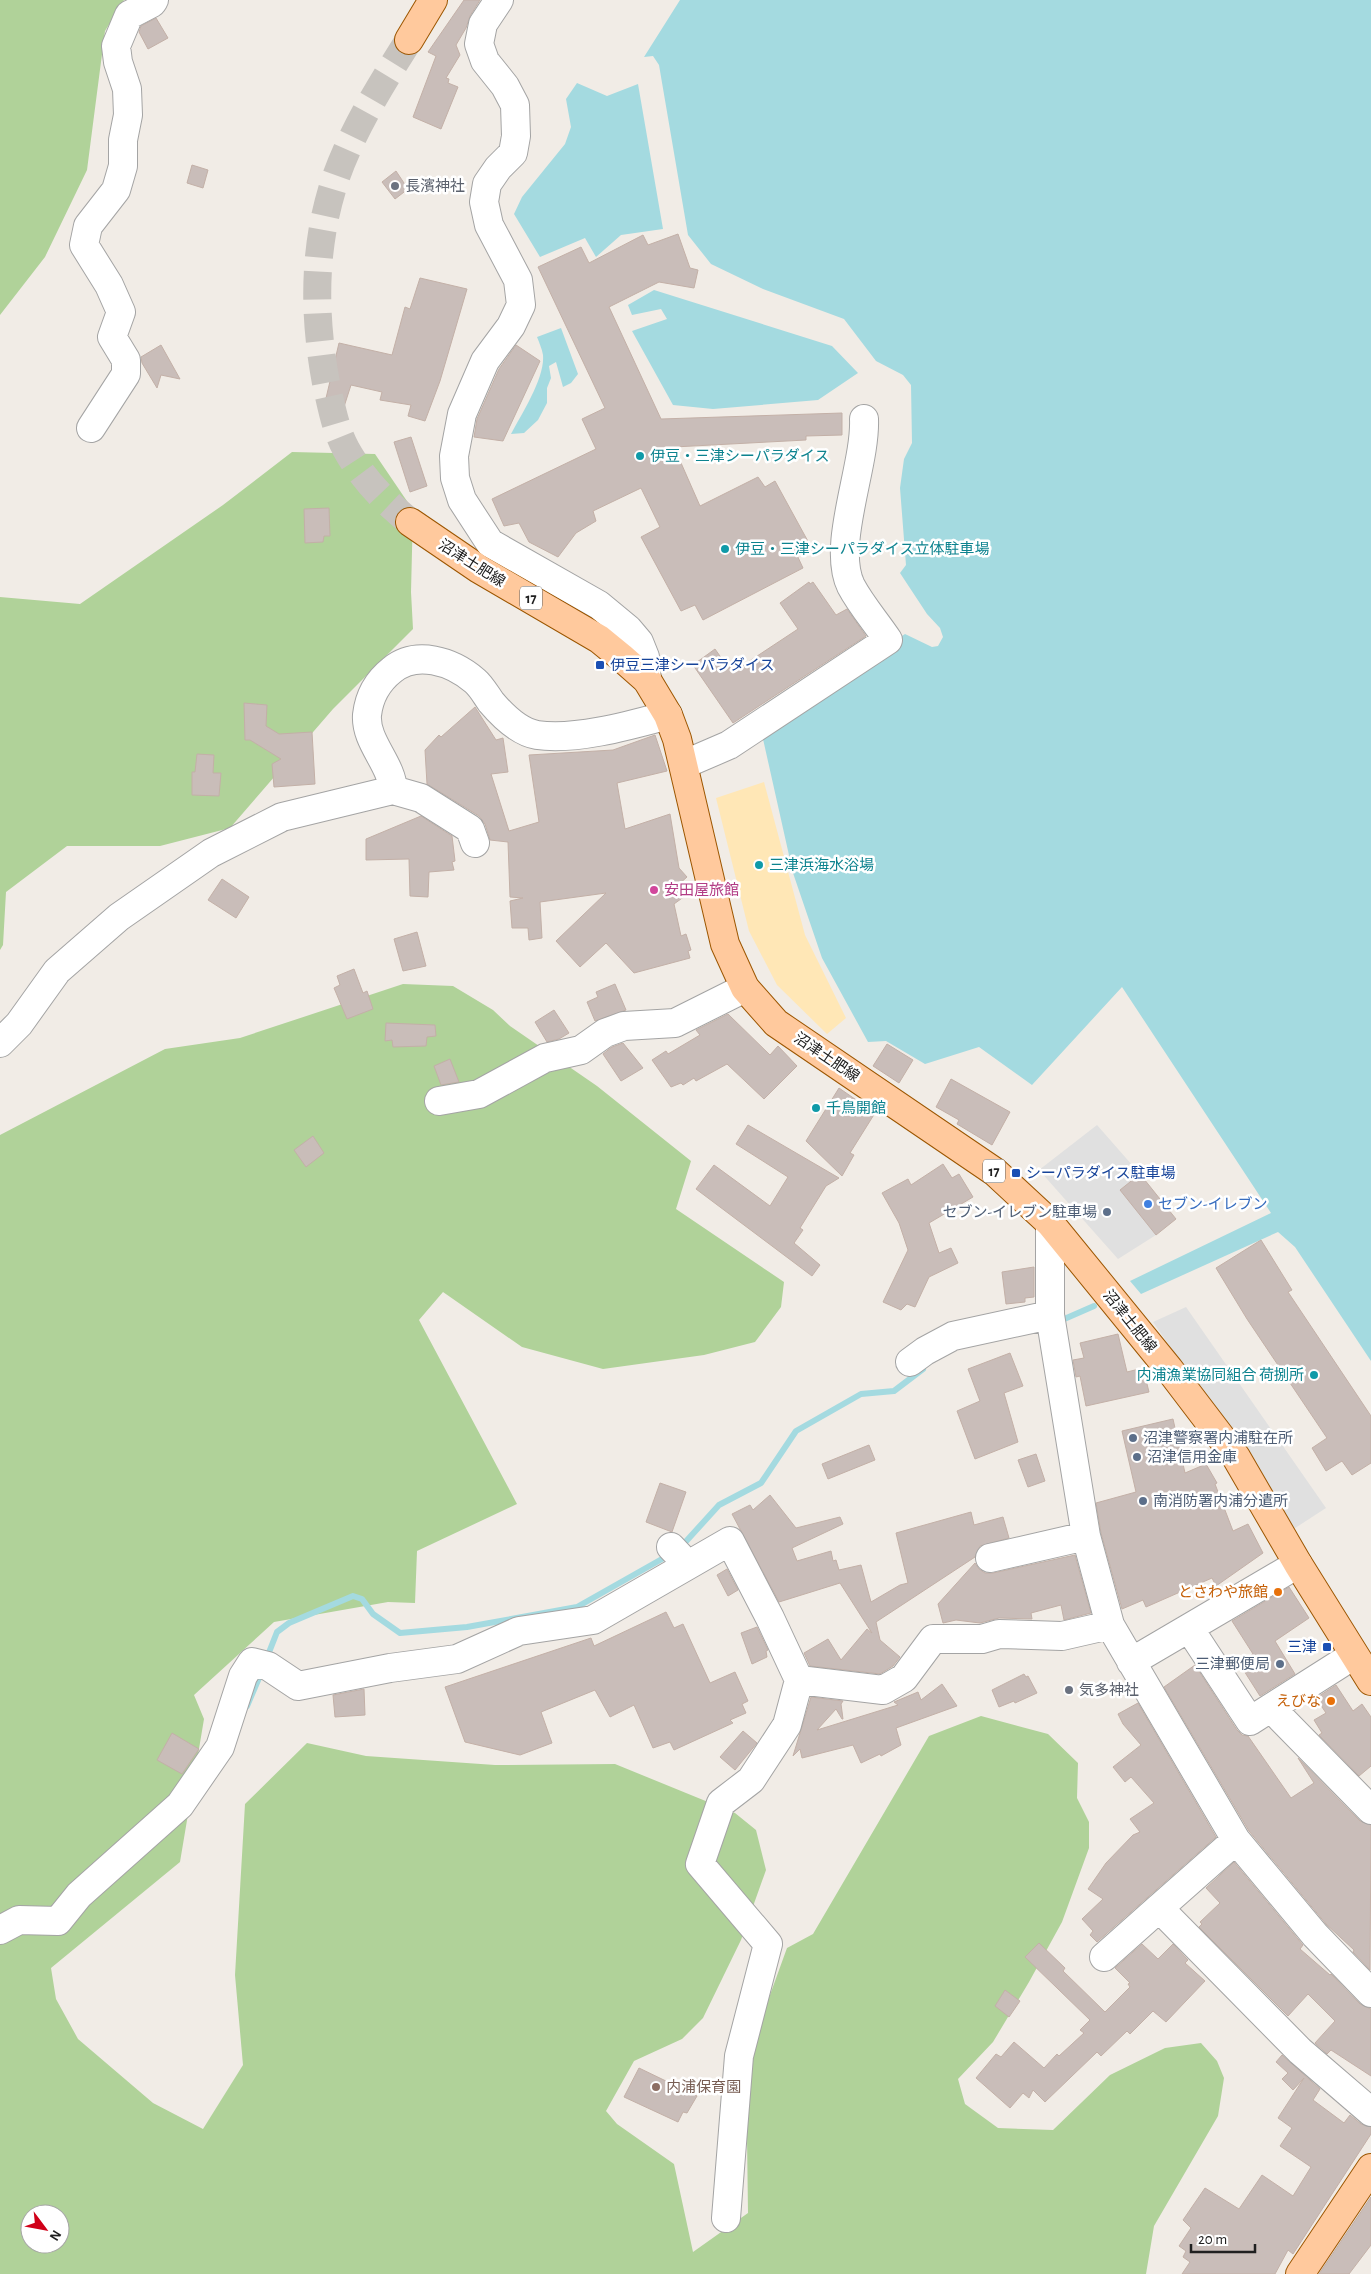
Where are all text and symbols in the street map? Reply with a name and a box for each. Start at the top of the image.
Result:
place label: 長濱神社 [405,178,465,194]
marker: 長濱神社 [389,180,401,192]
place label: 伊豆・三津シーパラダイス [650,448,829,464]
marker: 伊豆・三津シーパラダイス [634,450,646,462]
street label: 沼津土肥線 [436,536,508,590]
place label: 伊豆・三津シーパラダイス立体駐車場 [735,541,989,557]
marker: 伊豆・三津シーパラダイス立体駐車場 [719,543,731,555]
road number: 17 [520,586,542,610]
place label: 伊豆三津シーパラダイス [610,657,774,673]
marker: 伊豆三津シーパラダイス [594,659,606,671]
place label: 三津浜海水浴場 [769,857,874,873]
marker: 三津浜海水浴場 [753,859,765,871]
place label: 安田屋旅館 [664,881,739,898]
marker: 安田屋旅館 [648,884,660,896]
street label: 沼津土肥線 [791,1029,863,1085]
place label: 千鳥開館 [826,1100,886,1116]
marker: 千鳥開館 [810,1102,822,1114]
road number: 17 [983,1160,1005,1182]
place label: シーパラダイス駐車場 [1026,1165,1175,1181]
marker: シーパラダイス駐車場 [1010,1167,1022,1179]
place label: セブン-イレブン [1158,1196,1268,1212]
marker: セブン-イレブン [1142,1198,1154,1210]
place label: セブン-イレブン駐車場 [942,1204,1097,1220]
marker: セブン-イレブン駐車場 [1101,1206,1113,1218]
street label: 沼津土肥線 [1100,1287,1160,1355]
place label: 内浦漁業協同組合 荷捌所 [1137,1366,1304,1383]
marker: 内浦漁業協同組合 荷捌所 [1308,1369,1320,1381]
place label: 沼津警察署内浦駐在所 [1143,1429,1293,1446]
marker: 沼津警察署内浦駐在所 [1127,1432,1139,1444]
place label: 沼津信用金庫 [1147,1449,1237,1465]
marker: 沼津信用金庫 [1131,1451,1143,1463]
place label: 南消防署内浦分遣所 [1153,1492,1288,1509]
marker: 南消防署内浦分遣所 [1137,1495,1149,1507]
place label: とさわや旅館 [1178,1583,1268,1600]
marker: とさわや旅館 [1272,1586,1284,1598]
place label: 三津 [1287,1639,1317,1655]
marker: 三津 [1321,1641,1333,1653]
place label: 三津郵便局 [1195,1656,1270,1672]
marker: 三津郵便局 [1274,1658,1286,1670]
place label: 気多神社 [1079,1682,1139,1698]
marker: 気多神社 [1063,1684,1075,1696]
place label: えびな [1276,1693,1321,1709]
marker: えびな [1325,1695,1337,1707]
place label: 内浦保育園 [666,2078,741,2095]
marker: 内浦保育園 [650,2081,662,2093]
north arrow [20,2204,70,2254]
scale bar [1191,2222,1255,2254]
text: N [47,2228,64,2243]
text: 20 m [1198,2232,1227,2247]

